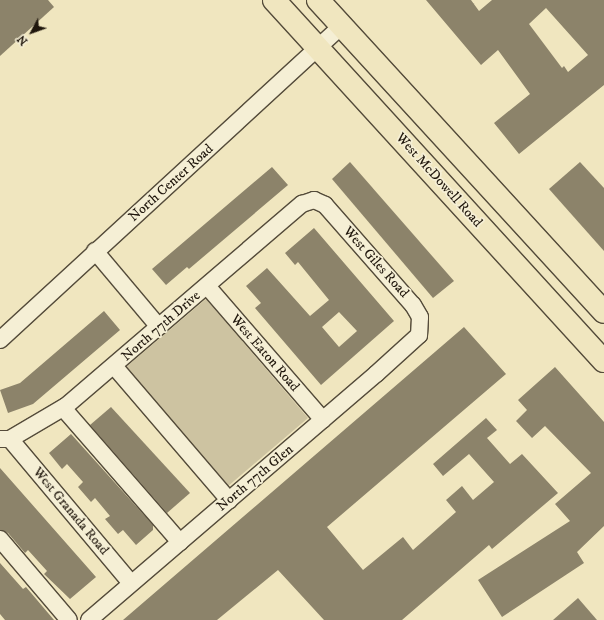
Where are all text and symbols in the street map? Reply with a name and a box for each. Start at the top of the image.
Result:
north arrow [12,12,52,52]
text: N [15,32,31,48]
street label: West McDowell Road [392,129,486,231]
street label: North Center Road [125,141,217,225]
street label: West Giles Road [340,223,412,301]
street label: North 77th Drive [118,287,204,365]
street label: West Eaton Road [227,311,303,395]
street label: North 77th Glen [213,441,297,515]
street label: West Granada Road [29,464,113,558]

